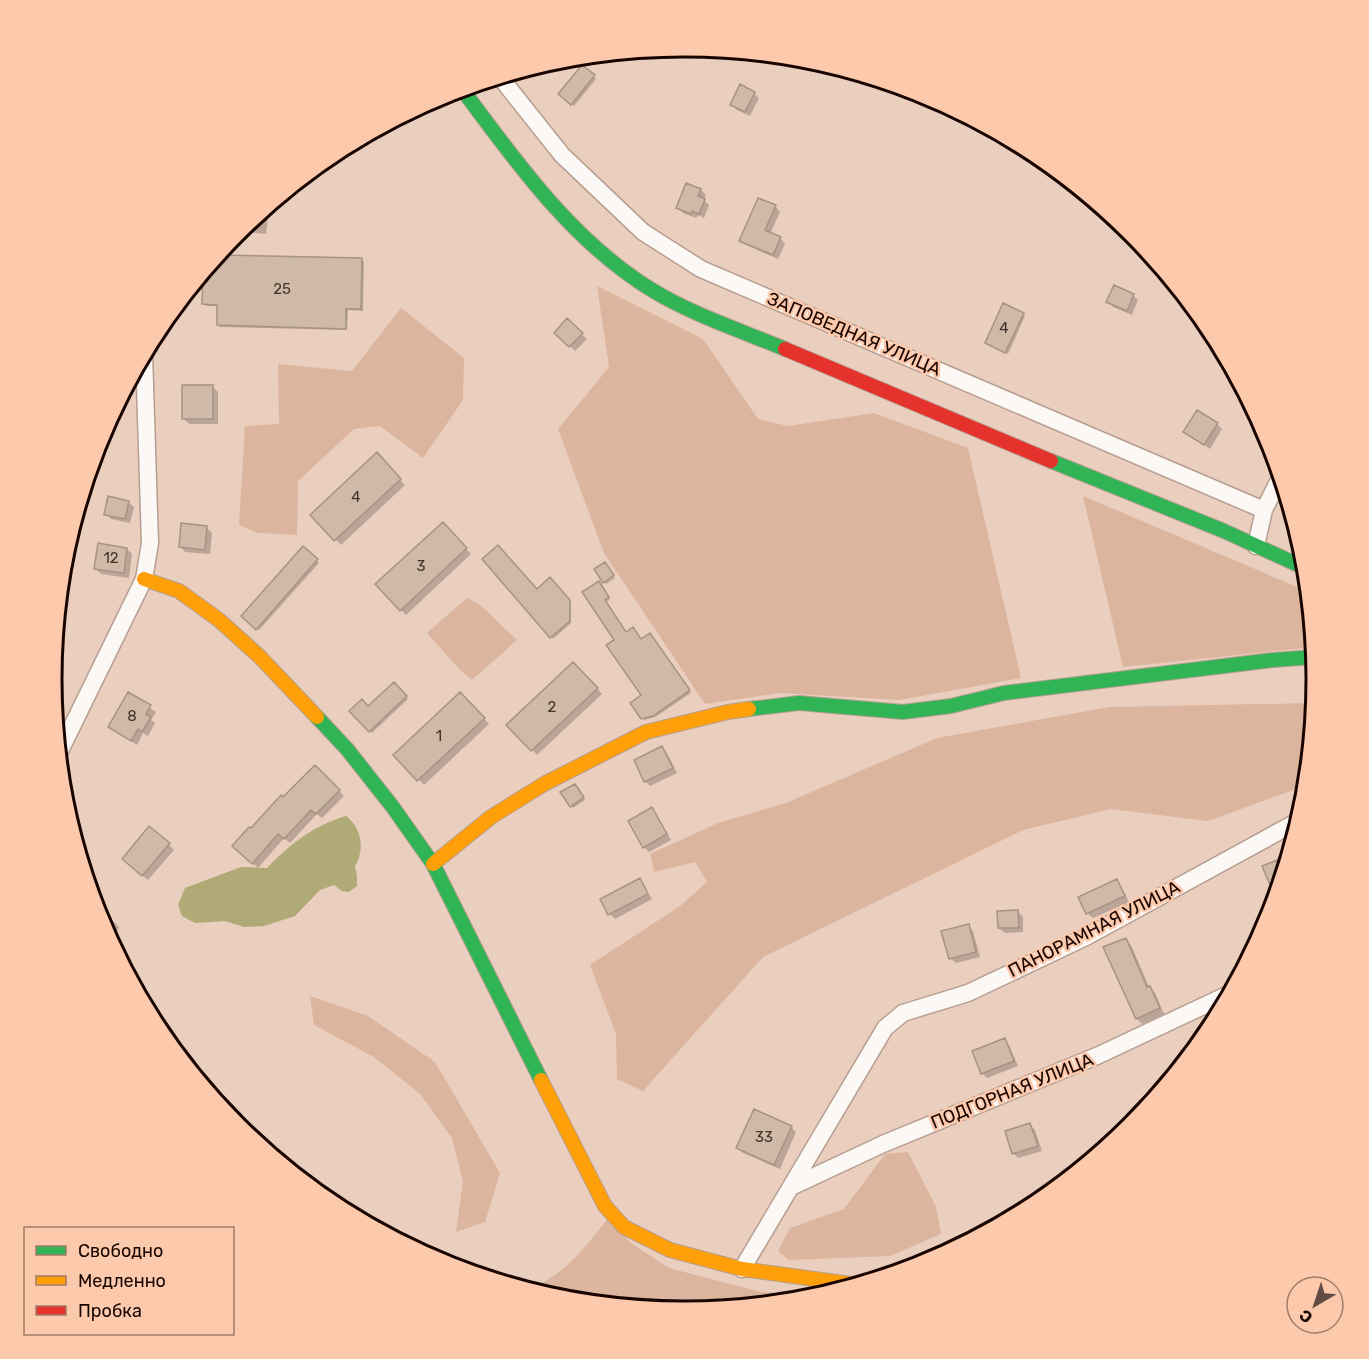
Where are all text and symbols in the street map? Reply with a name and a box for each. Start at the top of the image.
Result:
house number: 25 [273,280,291,298]
street label: ЗАПОВЕДНАЯ УЛИЦА [764,287,944,381]
house number: 4 [999,319,1009,337]
house number: 4 [351,488,361,506]
house number: 12 [103,549,119,567]
house number: 3 [416,557,426,575]
house number: 2 [548,698,557,716]
house number: 8 [127,707,137,725]
house number: 1 [436,727,442,745]
street label: ПАНОРАМНАЯ УЛИЦА [1004,876,1184,982]
street label: ПОДГОРНАЯ УЛИЦА [928,1048,1096,1134]
house number: 33 [755,1128,773,1146]
legend [24,1227,234,1335]
text: Свободно [78,1240,163,1262]
text: Медленно [78,1270,166,1292]
north arrow [1285,1275,1345,1335]
text: Пробка [78,1300,142,1322]
text: С [1296,1305,1316,1327]

